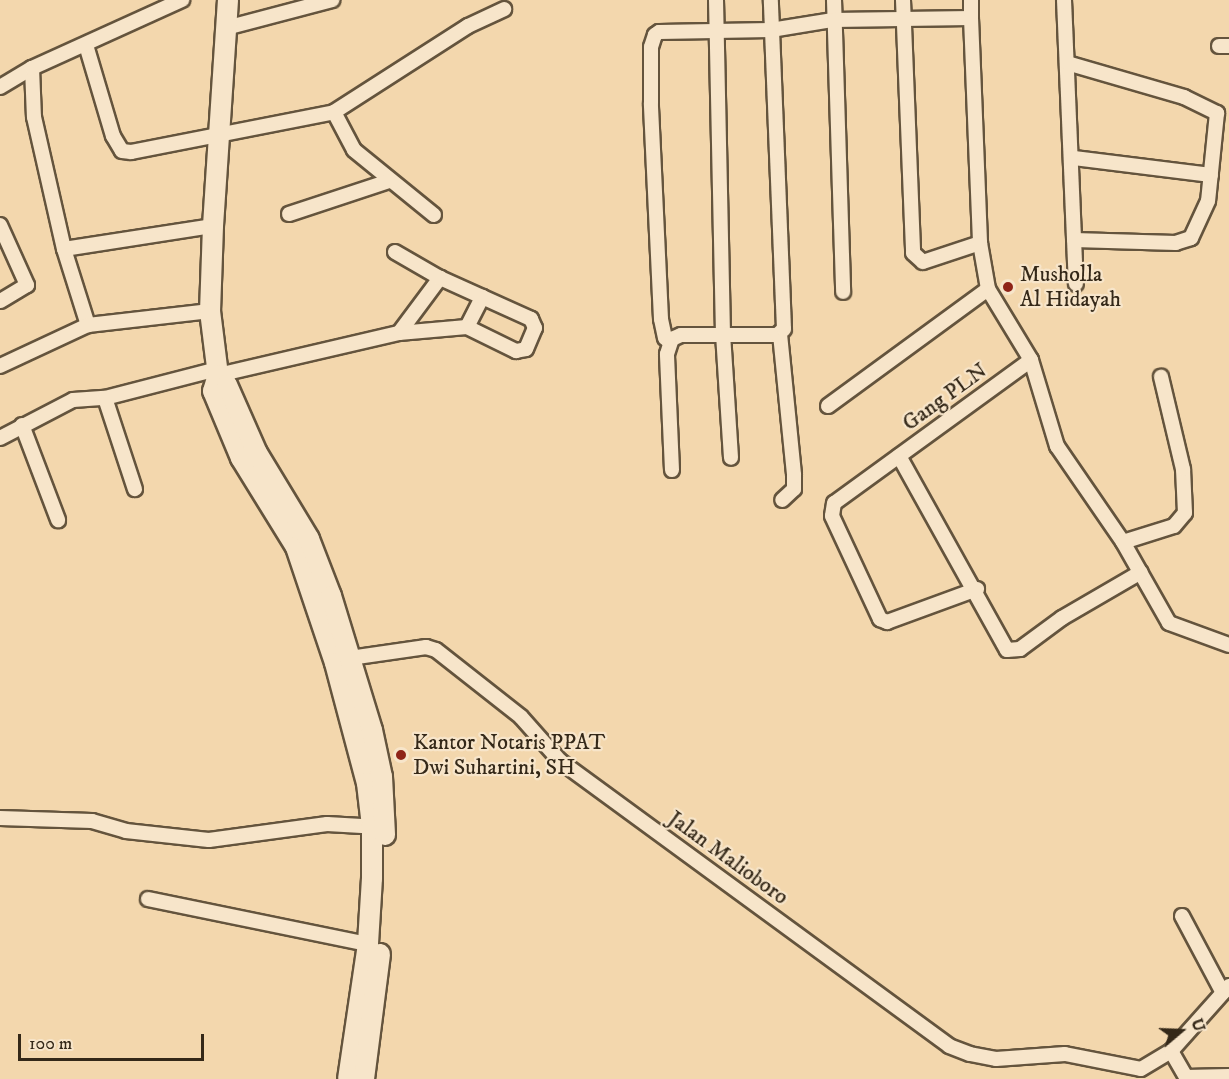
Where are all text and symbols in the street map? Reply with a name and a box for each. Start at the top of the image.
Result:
place label: Musholla Al Hidayah [1020,261,1121,312]
marker: Musholla Al Hidayah [1001,280,1015,294]
street label: Gang PLN [897,357,993,437]
place label: Kantor Notaris PPAT Dwi Suhartini, SH [413,729,605,780]
marker: Kantor Notaris PPAT Dwi Suhartini, SH [394,748,408,762]
street label: Jalan Malioboro [663,806,793,910]
north arrow [1151,1001,1211,1061]
text: U [1187,1016,1209,1034]
scale bar [21,1022,207,1060]
text: 100 m [29,1033,72,1055]

